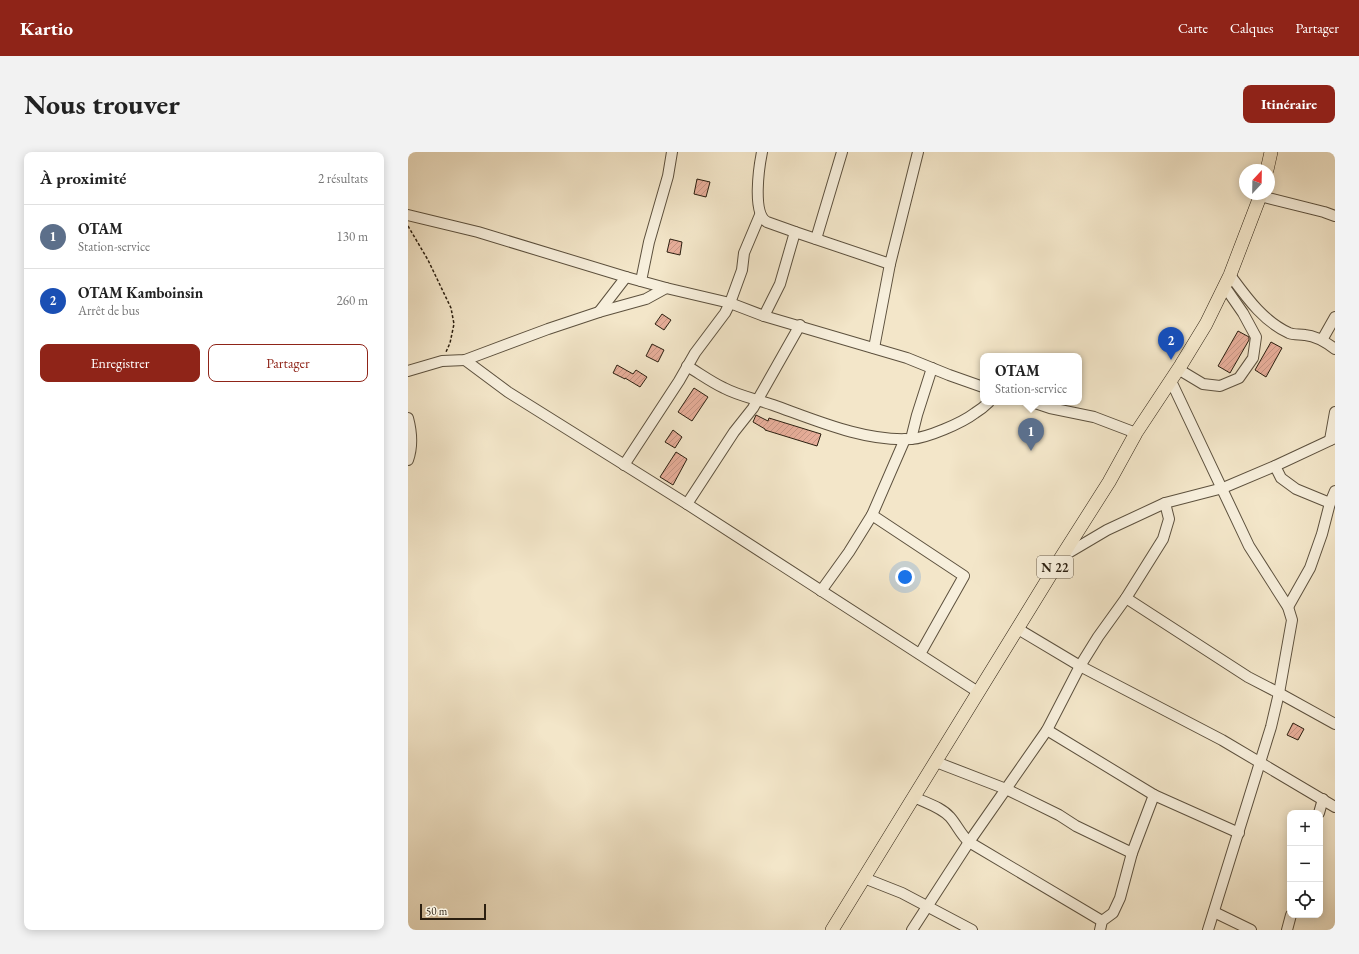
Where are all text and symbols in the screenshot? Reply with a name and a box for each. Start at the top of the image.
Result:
text: Kartio [20,16,73,41]
text: Carte [1178,19,1208,37]
text: Calques [1230,19,1274,37]
text: Partager [1296,19,1339,37]
button: Itinéraire [1243,85,1335,123]
text: Nous trouver [24,86,180,122]
north arrow [1239,164,1275,200]
text: À proximité [40,167,126,189]
text: 2 résultats [318,170,368,187]
text: OTAM [78,219,123,238]
text: 1 [50,228,56,245]
text: 130 m [337,228,368,245]
text: Station-service [78,238,150,255]
text: OTAM Kamboinsin [78,283,203,302]
text: 2 [50,292,56,309]
text: 260 m [337,292,368,309]
text: Arrêt de bus [78,302,139,319]
pin: 2 [1158,327,1184,360]
button: Enregistrer [40,344,200,382]
button: Partager [208,344,368,382]
popup [980,353,1082,405]
text: OTAM [995,361,1040,380]
text: Station-service [995,380,1067,397]
pin: 1 [1018,418,1044,451]
road number: N 22 [1037,556,1073,578]
your location [895,567,915,587]
map controls [1287,810,1323,918]
button: + [1287,810,1323,846]
button: − [1287,846,1323,882]
button: locate [1287,882,1323,918]
scale bar [420,902,486,921]
text: 50 m [426,904,447,918]

